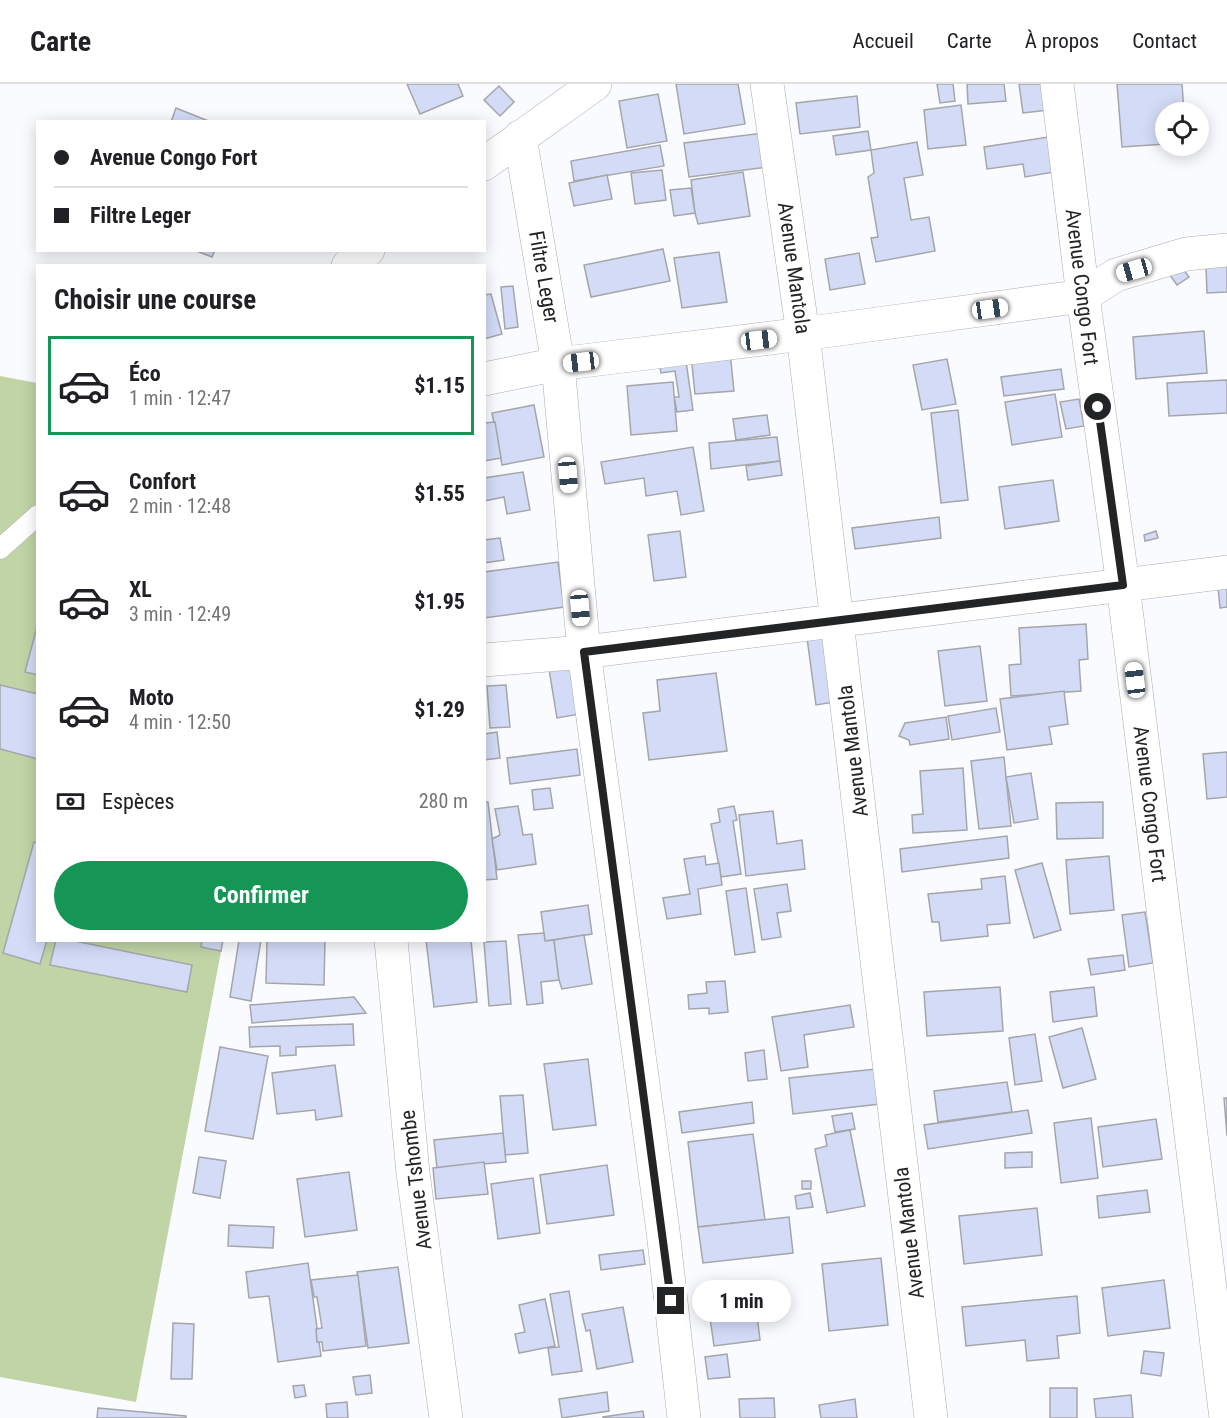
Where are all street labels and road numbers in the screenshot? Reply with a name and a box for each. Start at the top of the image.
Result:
street label: Avenue Mantola [773,201,815,335]
street label: Avenue Congo Fort [1061,208,1103,366]
street label: Filtre Leger [524,229,564,325]
street label: Avenue Mantola [833,684,873,818]
street label: Avenue Congo Fort [1129,725,1171,883]
street label: Avenue Tshombe [395,1108,436,1251]
street label: Avenue Mantola [889,1166,929,1300]

